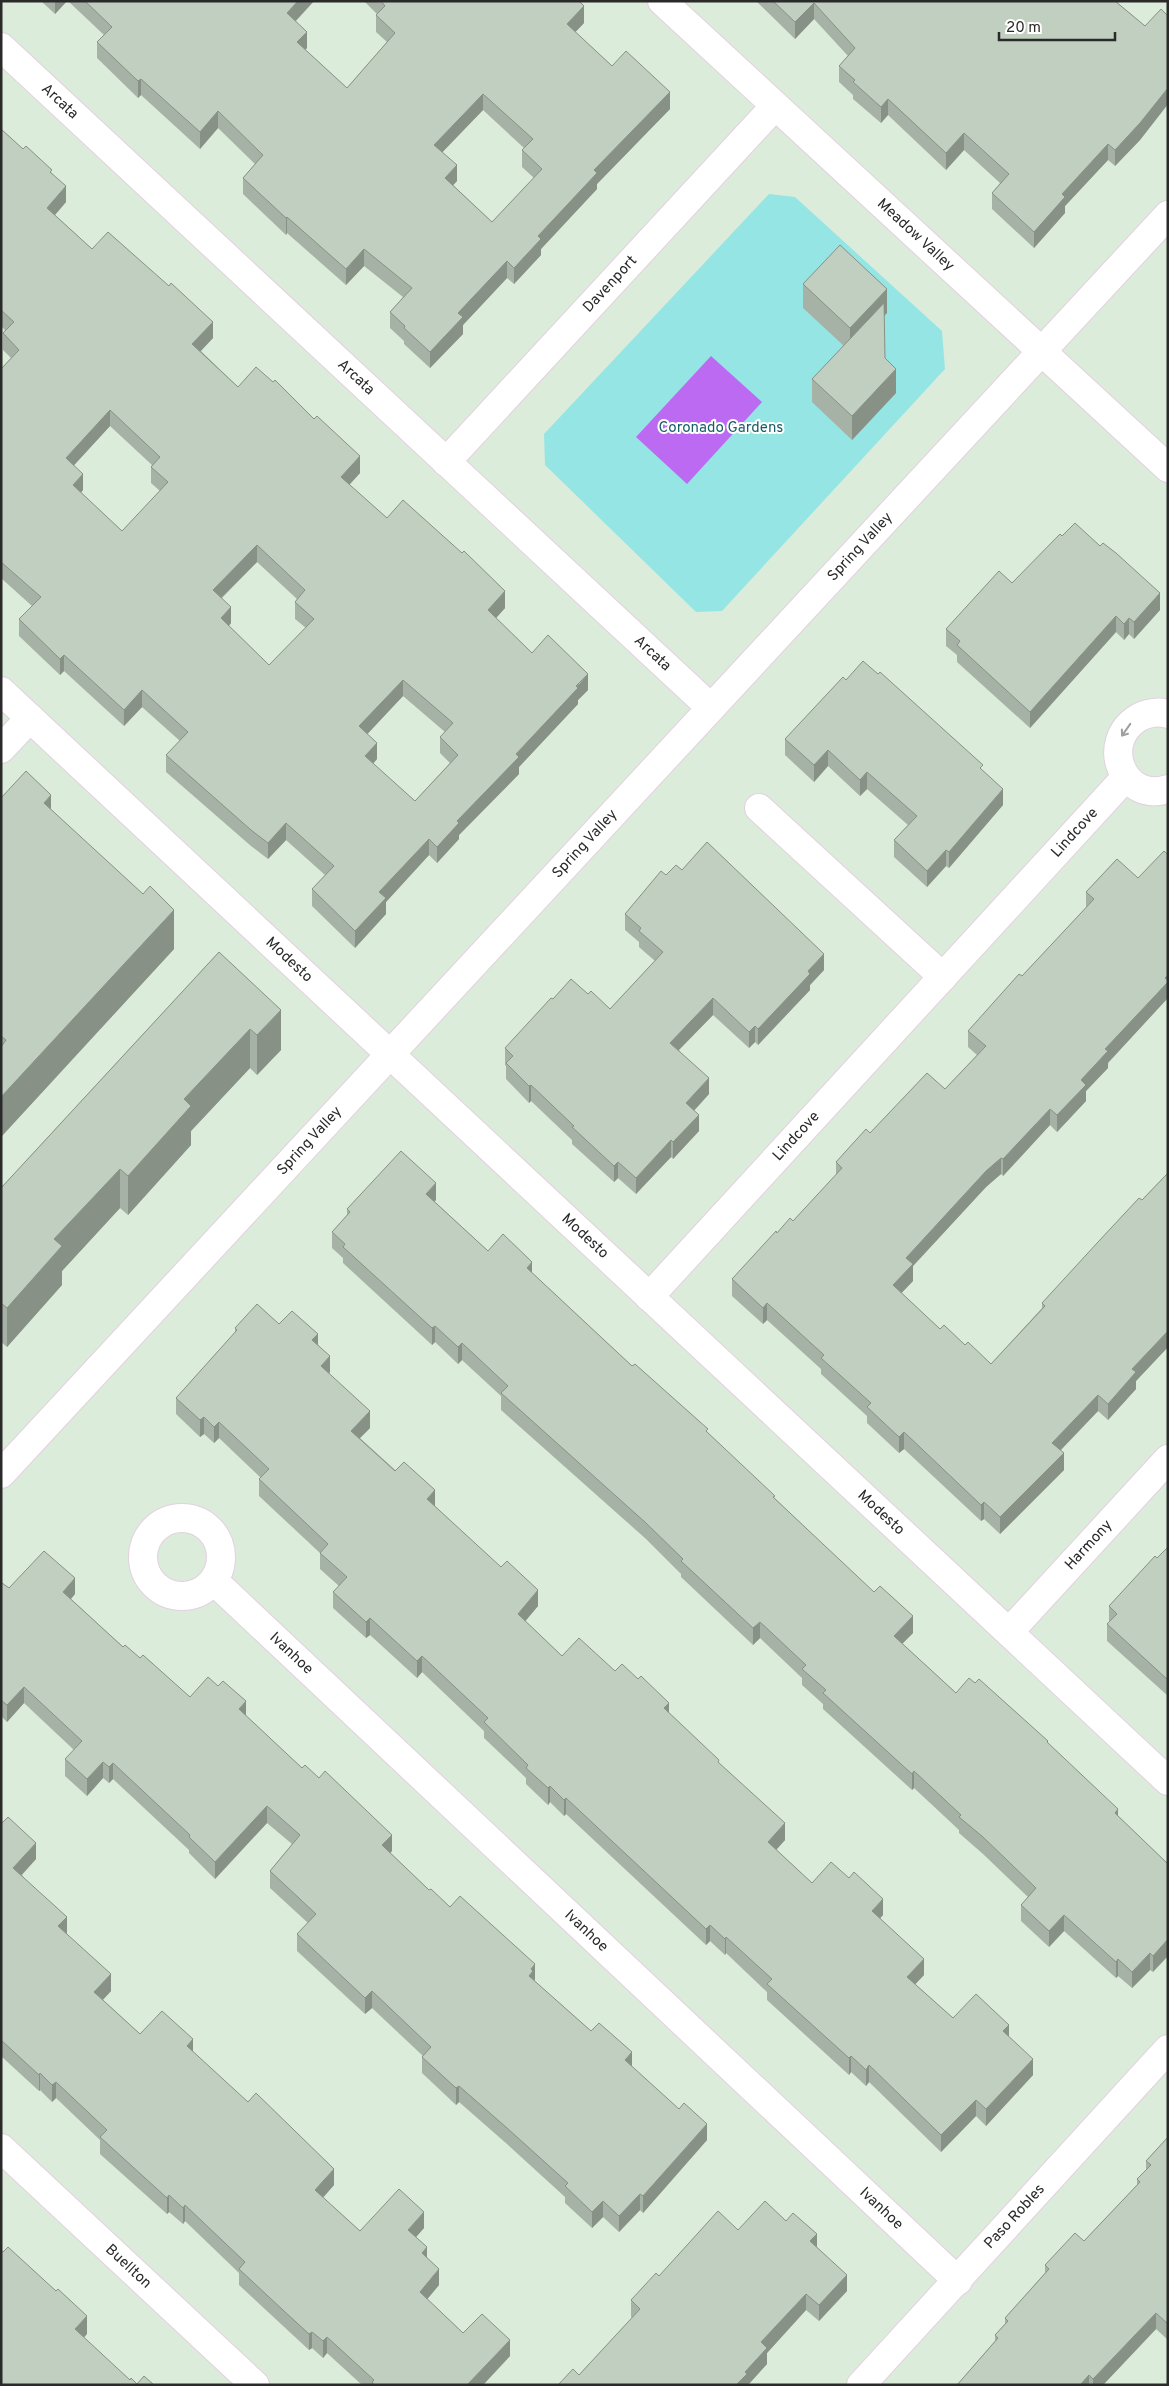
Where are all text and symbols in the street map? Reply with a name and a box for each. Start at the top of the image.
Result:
scale bar [999,10,1115,42]
text: 20 m [1006,19,1041,38]
street label: Arcata [37,80,82,123]
street label: Meadow Valley [873,195,958,276]
street label: Davenport [579,252,641,317]
street label: Arcata [333,355,379,399]
park label: Coronado Gardens [659,419,783,438]
street label: Spring Valley [824,508,897,585]
street label: Arcata [630,631,675,675]
one-way arrow [1121,723,1131,737]
street label: Lindcove [1047,804,1102,862]
street label: Spring Valley [548,806,622,882]
street label: Modesto [261,933,317,987]
street label: Spring Valley [273,1103,346,1179]
street label: Lindcove [769,1107,824,1165]
street label: Modesto [557,1210,613,1263]
street label: Modesto [853,1486,909,1540]
street label: Harmony [1061,1516,1117,1574]
street label: Ivanhoe [265,1628,317,1679]
street label: Ivanhoe [560,1906,612,1956]
street label: Paso Robles [980,2180,1049,2253]
street label: Ivanhoe [855,2183,907,2234]
street label: Buellton [101,2241,155,2293]

